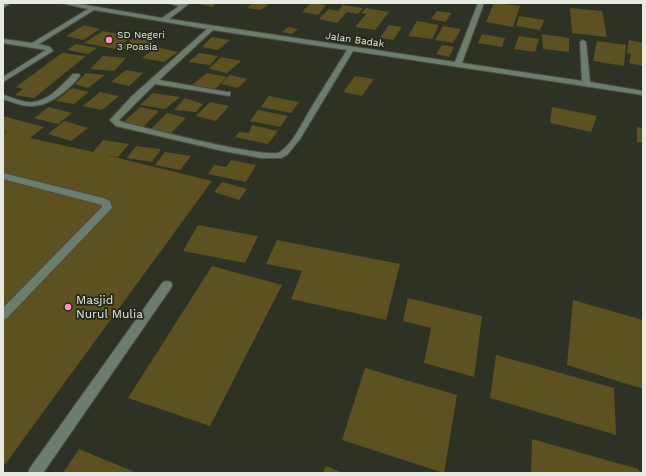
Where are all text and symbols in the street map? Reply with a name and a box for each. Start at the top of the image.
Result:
place label: SD Negeri 3 Poasia [117,29,165,52]
street label: Jalan Badak [325,30,385,49]
marker: SD Negeri 3 Poasia [104,35,114,45]
place label: Masjid Nurul Mulia [76,293,143,321]
marker: Masjid Nurul Mulia [63,302,73,312]

